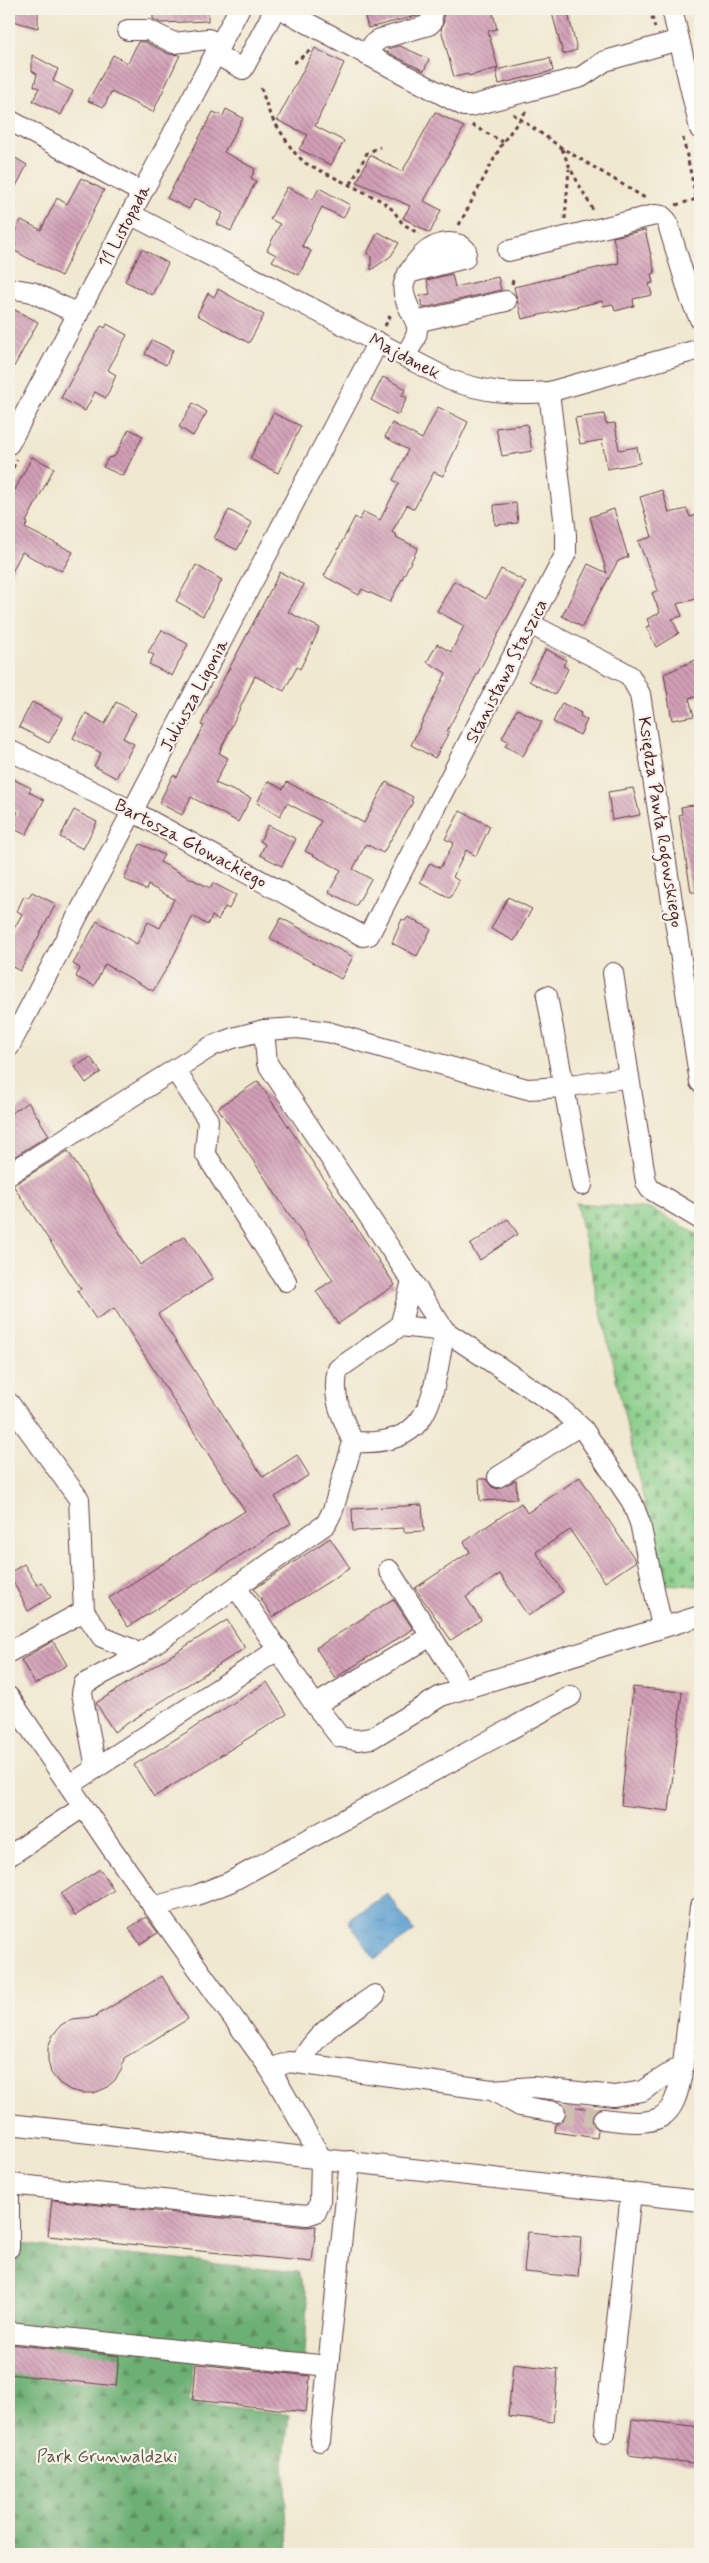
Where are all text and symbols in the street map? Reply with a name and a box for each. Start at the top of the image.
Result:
street label: 11 Listopada [93,181,157,272]
street label: Majdanek [365,328,445,386]
street label: Stanisława Staszica [460,595,554,748]
street label: Juliusza Ligonia [155,635,235,756]
street label: Księdza Pawła Rogowskiego [630,715,689,930]
street label: Bartosza Głowackiego [110,794,271,894]
park label: Park Grunwaldzki [37,2445,177,2469]

